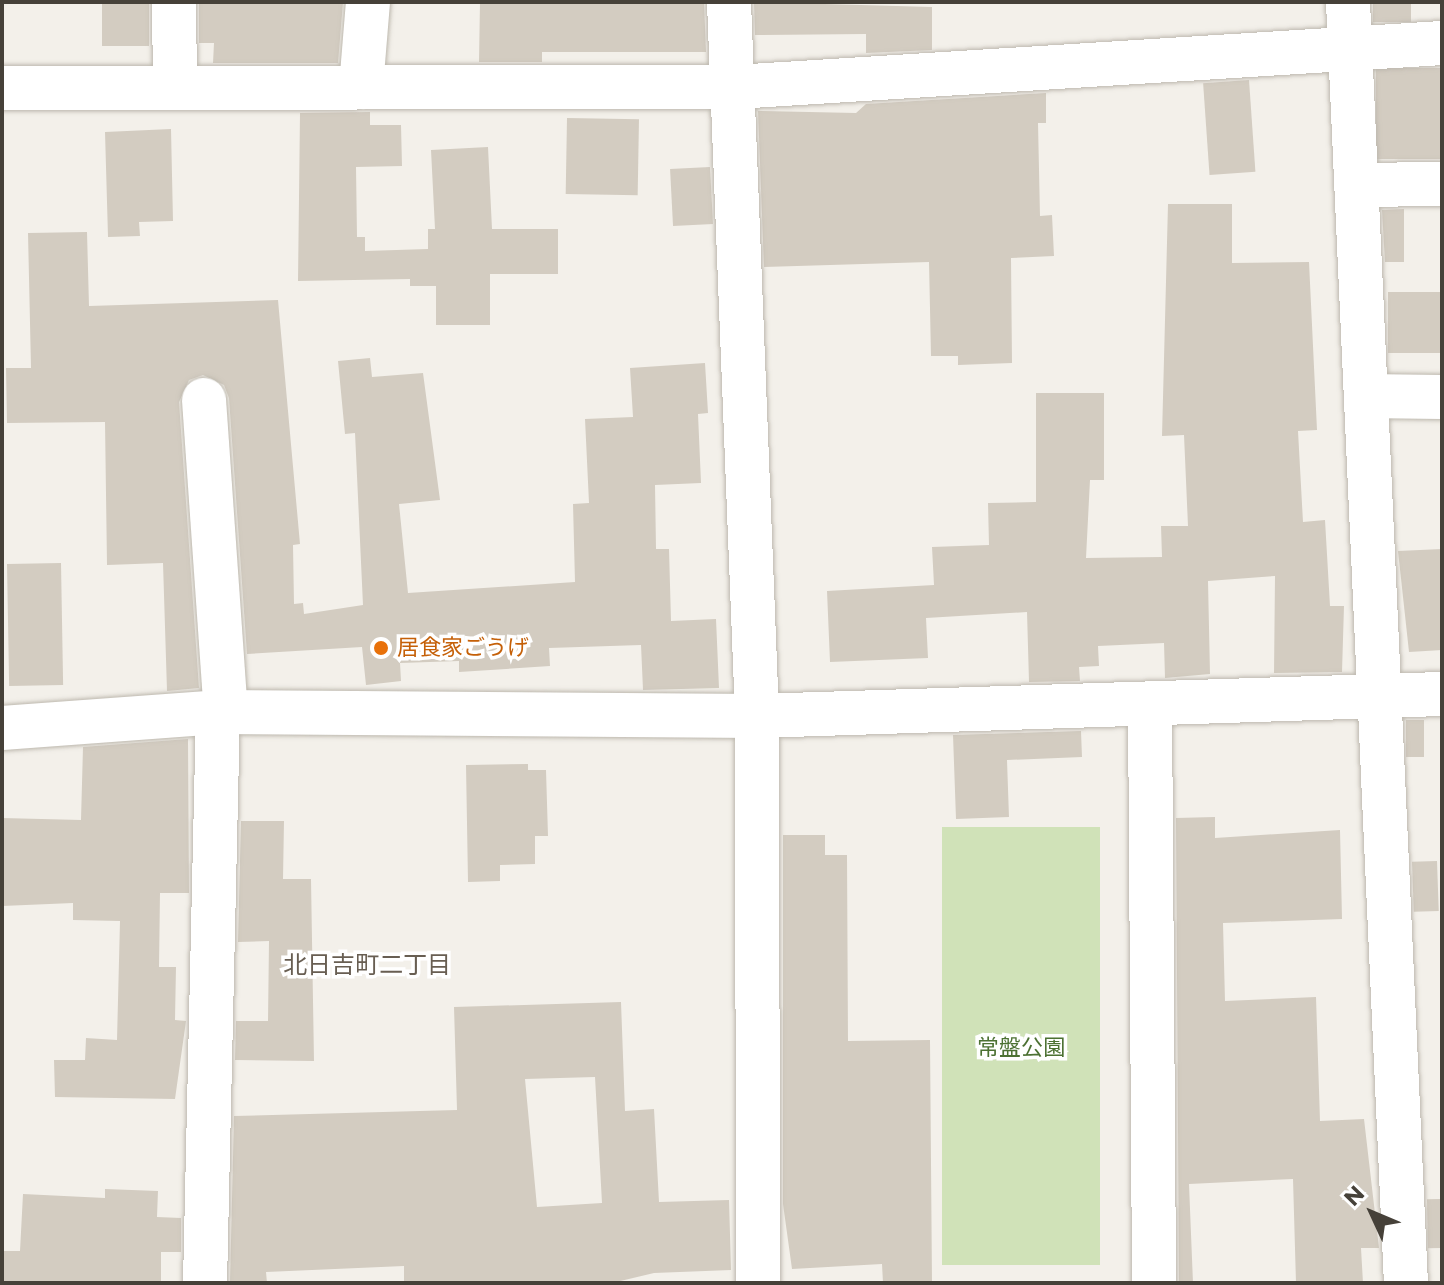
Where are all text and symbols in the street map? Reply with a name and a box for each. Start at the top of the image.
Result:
place label: 居食家ごうげ [397,635,529,661]
marker: 居食家ごうげ [372,639,390,657]
district label: 北日吉町二丁目 [283,951,451,979]
park label: 常盤公園 [977,1035,1065,1061]
north arrow [1332,1173,1412,1253]
text: N [1338,1180,1370,1212]

